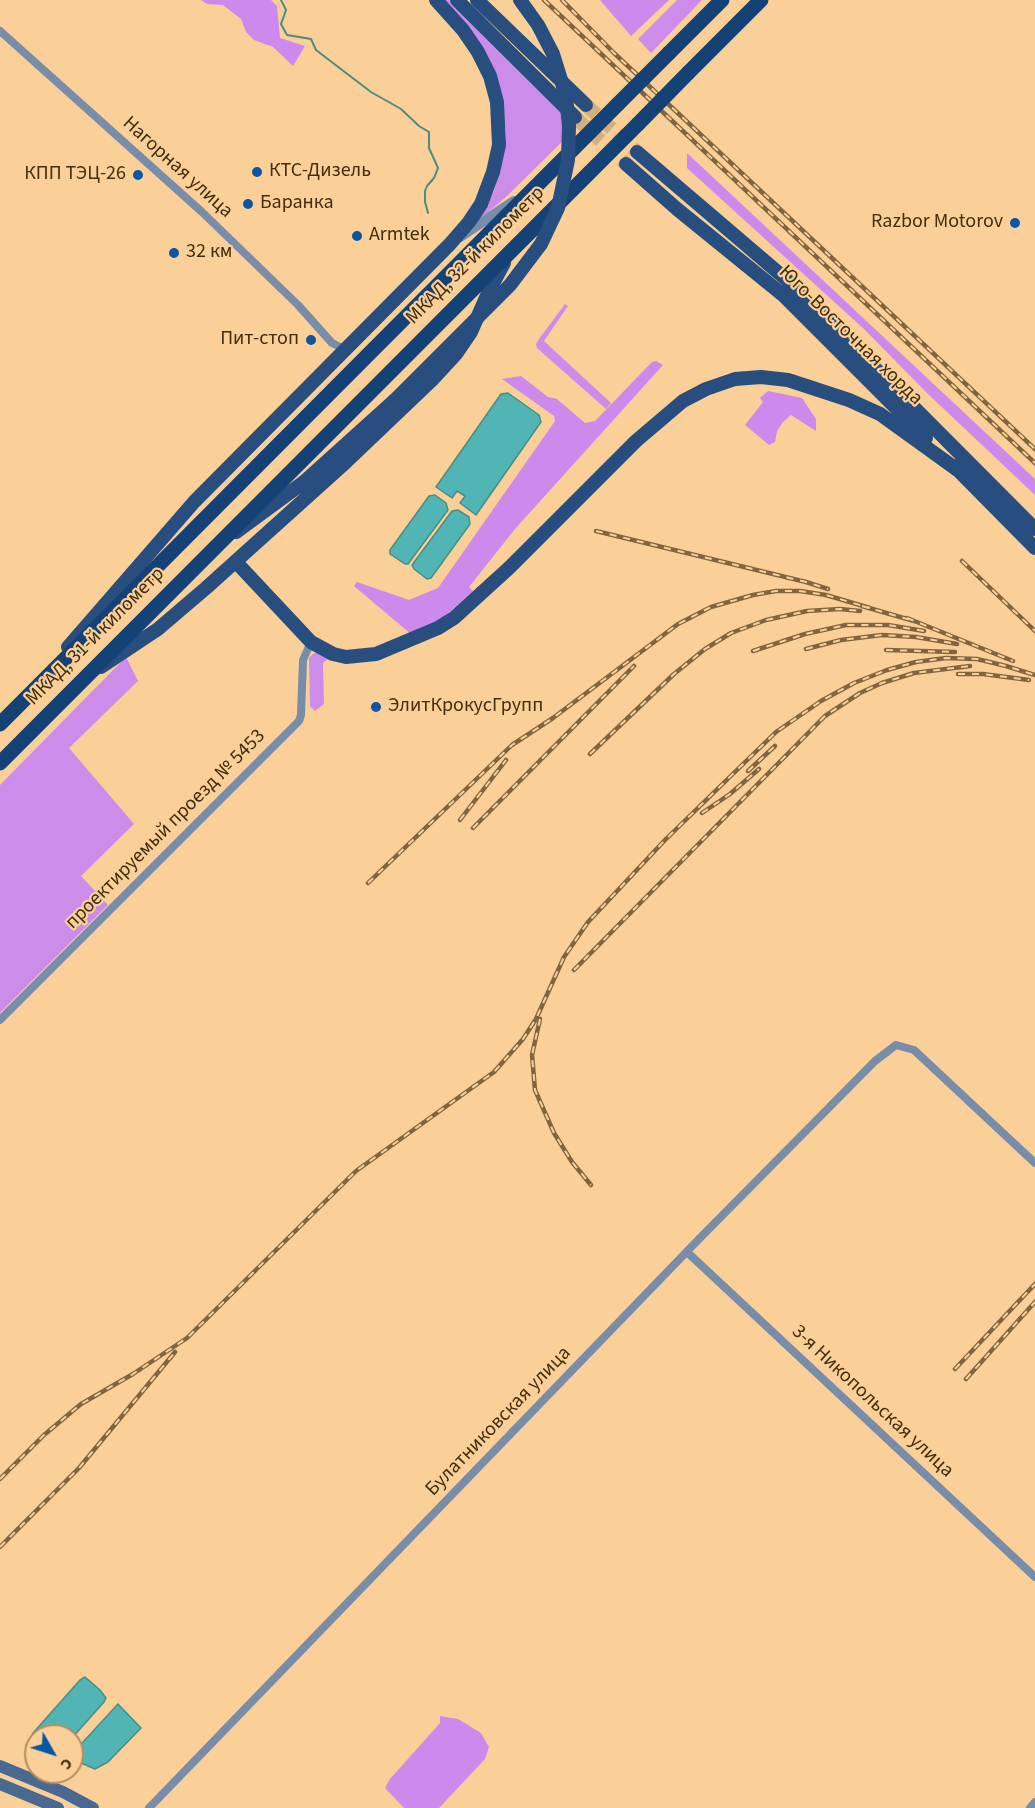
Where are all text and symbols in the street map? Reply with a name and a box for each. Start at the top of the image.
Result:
street label: Нагорная улица [117,112,237,224]
place label: КТС-Дизель [269,160,371,184]
place label: КПП ТЭЦ-26 [24,163,126,187]
marker: КТС-Дизель [250,165,264,179]
marker: КПП ТЭЦ-26 [131,168,145,182]
street label: МКАД, 32-й километр [402,182,550,330]
place label: Баранка [260,192,334,216]
marker: Баранка [241,197,255,211]
place label: Razbor Motorov [871,211,1003,235]
marker: Razbor Motorov [1008,216,1022,230]
place label: Armtek [369,224,430,248]
marker: Armtek [350,229,364,243]
place label: 32 км [186,241,232,265]
marker: 32 км [167,246,181,260]
street label: Юго-Восточная хорда [773,261,927,411]
place label: Пит-стоп [220,328,299,352]
marker: Пит-стоп [304,333,318,347]
street label: МКАД, 31-й километр [22,563,170,711]
place label: ЭлитКрокусГрупп [388,695,543,719]
marker: ЭлитКрокусГрупп [369,700,383,714]
street label: проектируемый проезд № 5453 [61,725,271,935]
street label: 3-я Никопольская улица [786,1321,958,1483]
street label: Булатниковская улица [421,1342,577,1502]
north arrow [24,1724,84,1784]
text: С [55,1754,78,1775]

